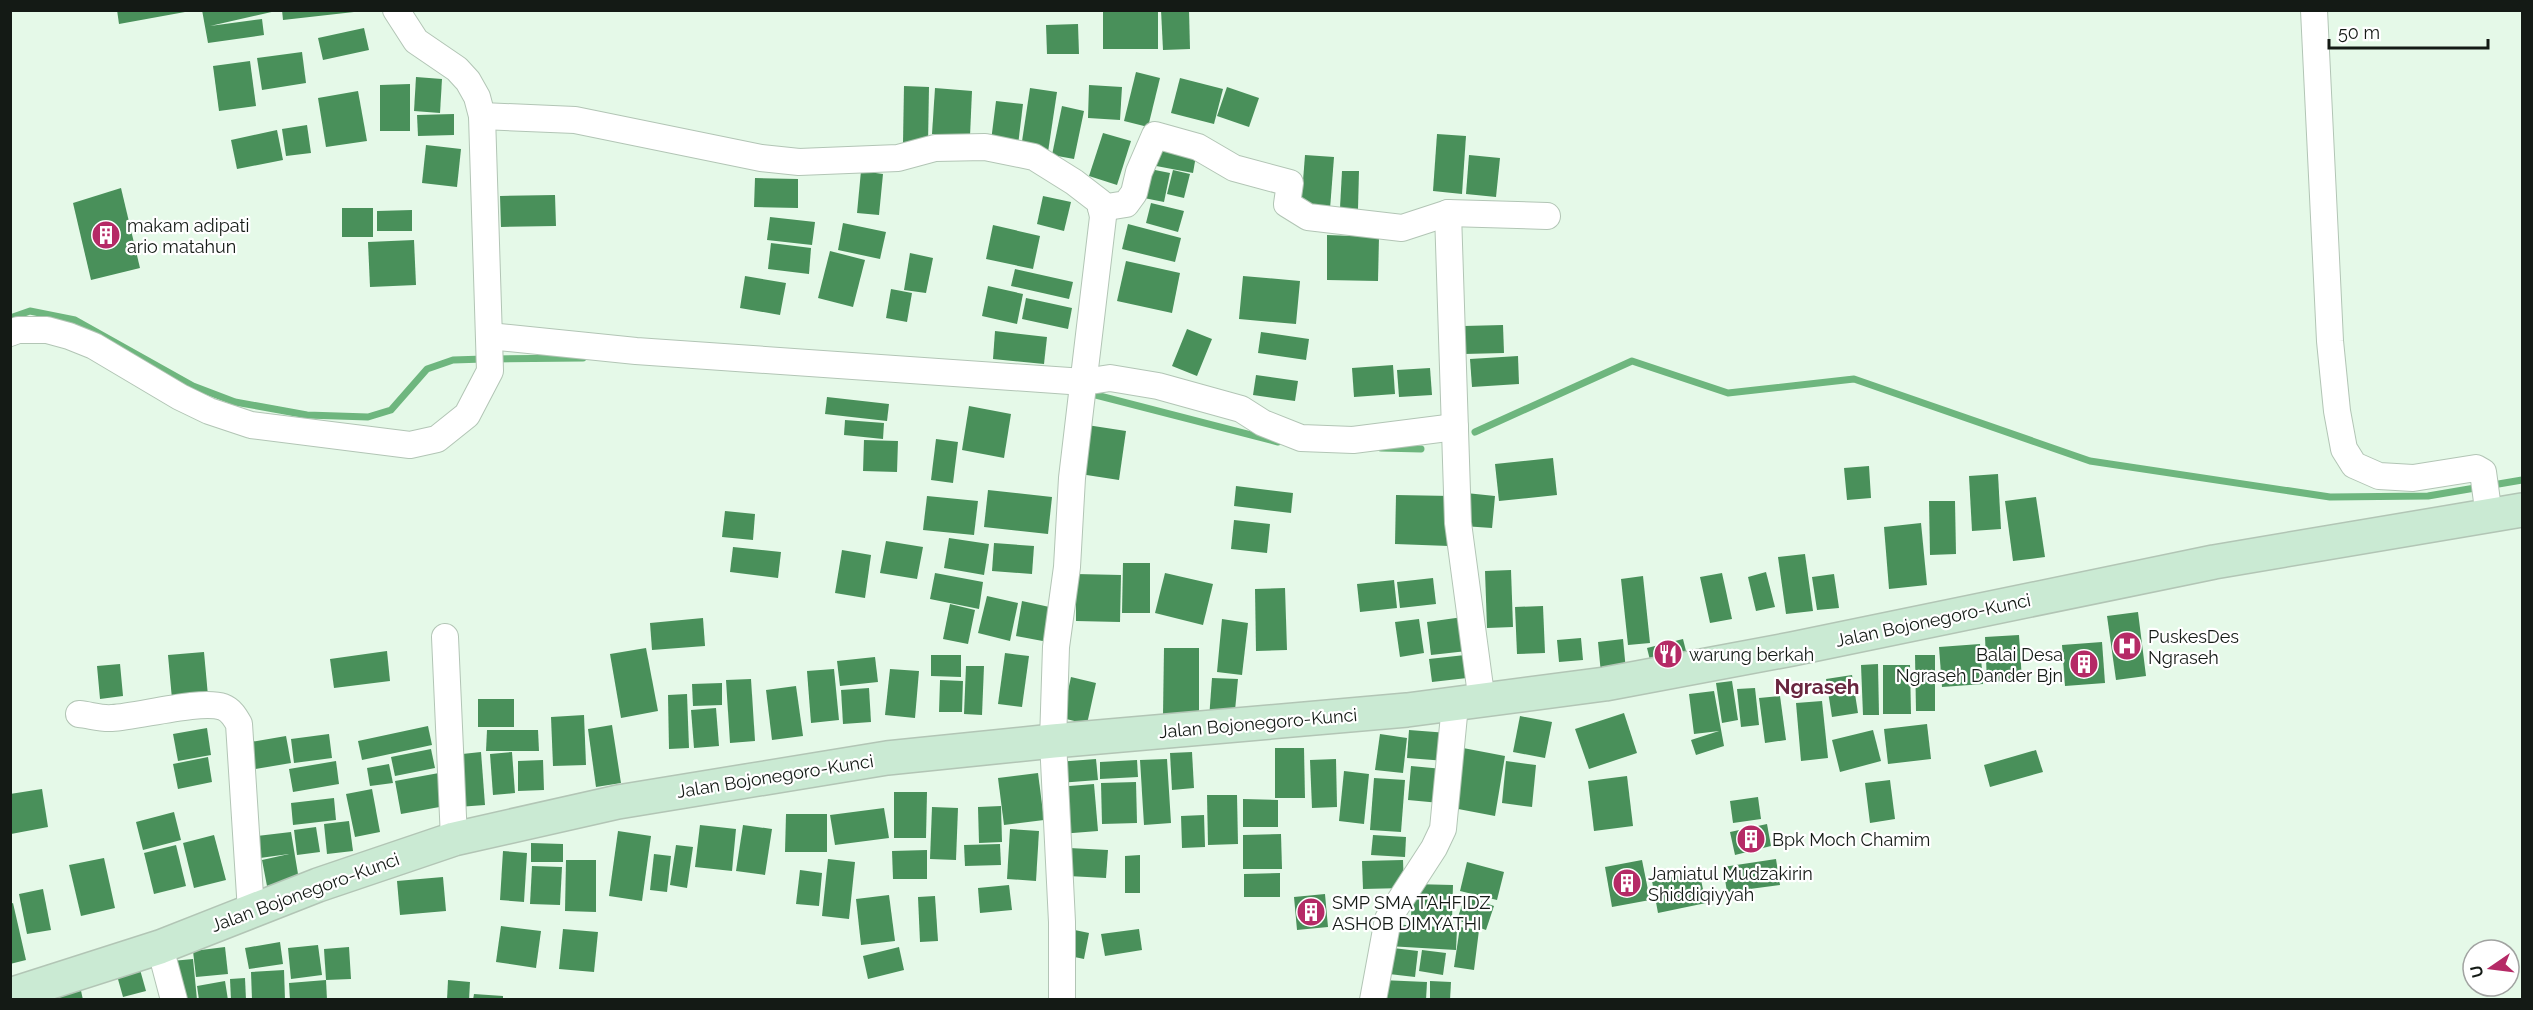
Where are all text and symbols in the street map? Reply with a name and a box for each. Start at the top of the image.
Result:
scale bar [2329,12,2488,50]
text: 50 m [2338,22,2380,43]
place label: makam adipati ario matahun [127,215,250,257]
building icon: makam adipati ario matahun [90,219,122,251]
street label: Jalan Bojonegoro-Kunci [1833,589,2033,651]
place label: PuskesDes Ngraseh [2148,626,2239,668]
hospital icon: PuskesDes Ngraseh [2111,630,2143,662]
restaurant icon: warung berkah [1652,638,1684,670]
place label: warung berkah [1689,644,1814,665]
place label: Balai Desa Ngraseh Dander Bjn [1896,644,2063,686]
building icon: Balai Desa Ngraseh Dander Bjn [2068,648,2100,680]
district label: Ngraseh [1775,674,1859,699]
street label: Jalan Bojonegoro-Kunci [1158,704,1358,742]
street label: Jalan Bojonegoro-Kunci [675,750,875,802]
building icon: Bpk Moch Chamim [1735,823,1767,855]
place label: Bpk Moch Chamim [1772,829,1930,850]
street label: Jalan Bojonegoro-Kunci [208,848,402,936]
place label: Jamiatul Mudzakirin Shiddiqiyyah [1648,863,1813,905]
building icon: Jamiatul Mudzakirin Shiddiqiyyah [1611,867,1643,899]
place label: SMP SMA TAHFIDZ ASHOB DIMYATHI [1332,892,1491,934]
building icon: SMP SMA TAHFIDZ ASHOB DIMYATHI [1295,896,1327,928]
north arrow [2461,938,2521,998]
text: U [2466,963,2488,980]

